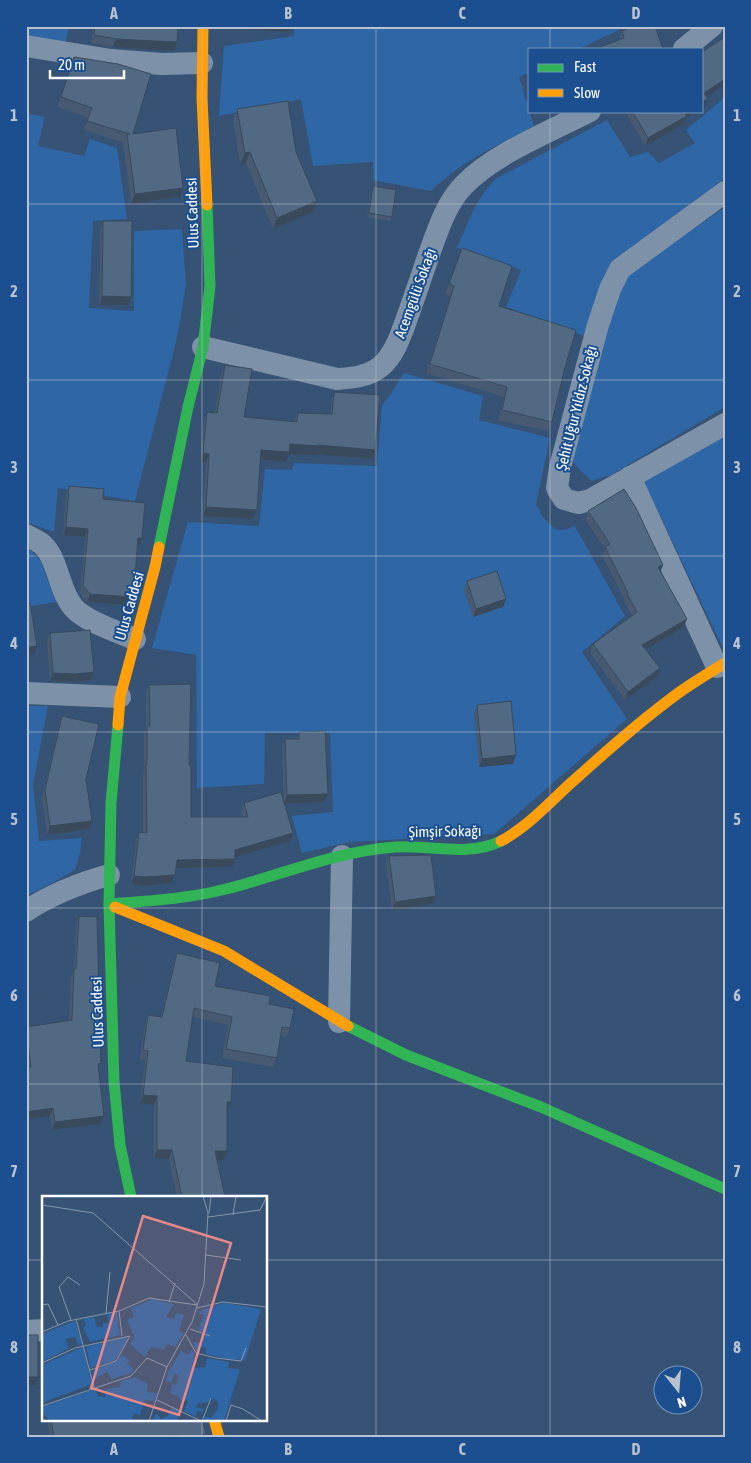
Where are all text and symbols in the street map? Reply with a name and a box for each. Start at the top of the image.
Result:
text: A [109,4,118,22]
text: B [284,4,292,22]
text: C [458,4,466,22]
text: D [632,4,641,22]
scale bar [50,48,124,80]
legend [528,48,704,112]
text: 20 m [58,56,85,73]
text: Fast [574,58,596,75]
text: Slow [574,84,600,101]
text: 1 [10,106,18,124]
text: 1 [733,106,741,124]
street label: Ulus Caddesi [182,177,202,249]
street label: Acemgülü Sokağı [391,246,439,340]
text: 2 [10,282,18,300]
text: 2 [733,282,741,300]
street label: Şehit Uğur Yıldız Sokağı [552,344,600,472]
text: 3 [10,458,18,476]
text: 3 [733,458,741,476]
street label: Ulus Caddesi [111,570,147,642]
text: 4 [9,634,18,652]
text: 4 [732,634,741,652]
text: 5 [10,810,18,828]
text: 5 [733,810,741,828]
street label: Şimşir Sokağı [409,822,481,840]
street label: Ulus Caddesi [87,976,107,1048]
text: 6 [10,986,18,1004]
text: 6 [733,986,741,1004]
text: 7 [10,1162,18,1180]
text: 7 [733,1162,741,1180]
inset map [42,1196,268,1420]
text: 8 [10,1338,18,1356]
text: 8 [733,1338,741,1356]
north arrow [654,1366,704,1416]
text: N [676,1394,688,1411]
text: A [109,1440,118,1458]
text: B [284,1440,292,1458]
text: C [458,1440,466,1458]
text: D [632,1440,641,1458]

